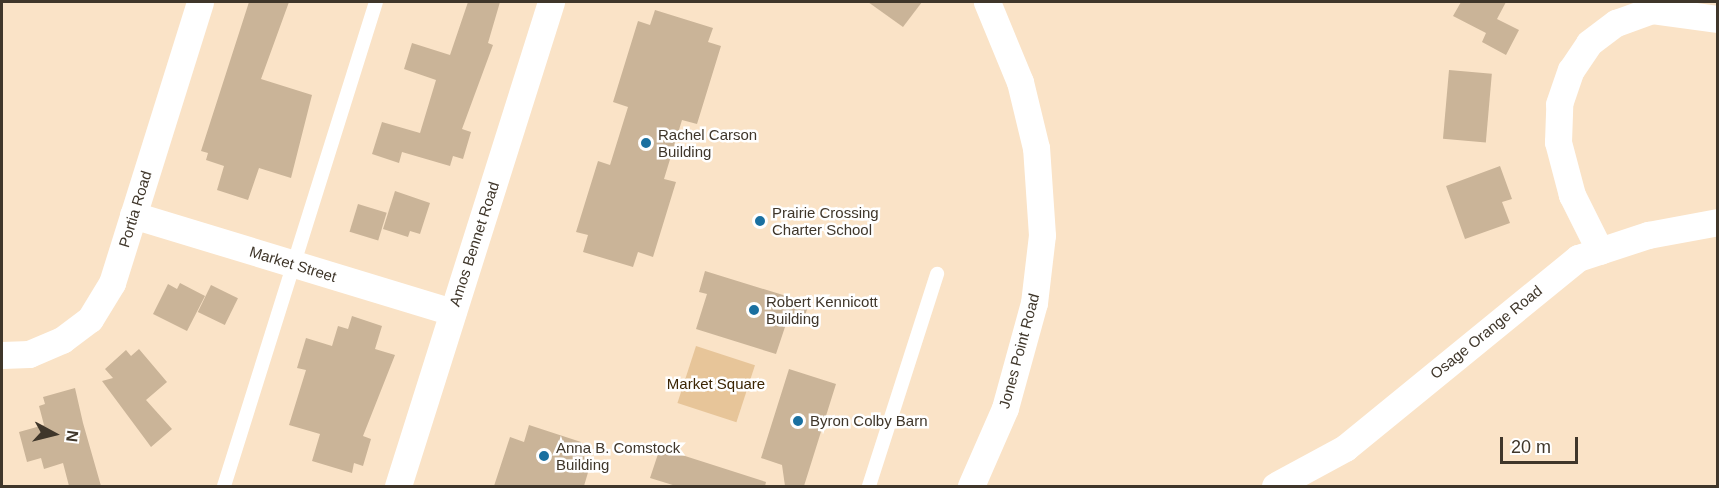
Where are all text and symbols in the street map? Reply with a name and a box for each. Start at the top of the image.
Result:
place label: Rachel Carson Building [658,125,757,160]
marker: Rachel Carson Building [639,136,653,150]
street label: Portia Road [115,168,155,250]
street label: Amos Bennet Road [445,179,503,309]
place label: Prairie Crossing Charter School [772,203,879,238]
marker: Prairie Crossing Charter School [753,214,767,228]
street label: Market Street [247,242,339,286]
street label: Osage Orange Road [1427,281,1545,383]
street label: Jones Point Road [995,291,1043,411]
place label: Robert Kennicott Building [766,292,878,327]
marker: Robert Kennicott Building [747,303,761,317]
park label: Market Square [667,375,765,393]
north arrow [24,404,84,464]
place label: Byron Colby Barn [810,412,928,430]
marker: Byron Colby Barn [791,414,805,428]
scale bar [1503,425,1581,463]
text: N [63,429,82,443]
text: 20 m [1511,437,1551,457]
place label: Anna B. Comstock Building [556,438,680,473]
marker: Anna B. Comstock Building [537,449,551,463]

